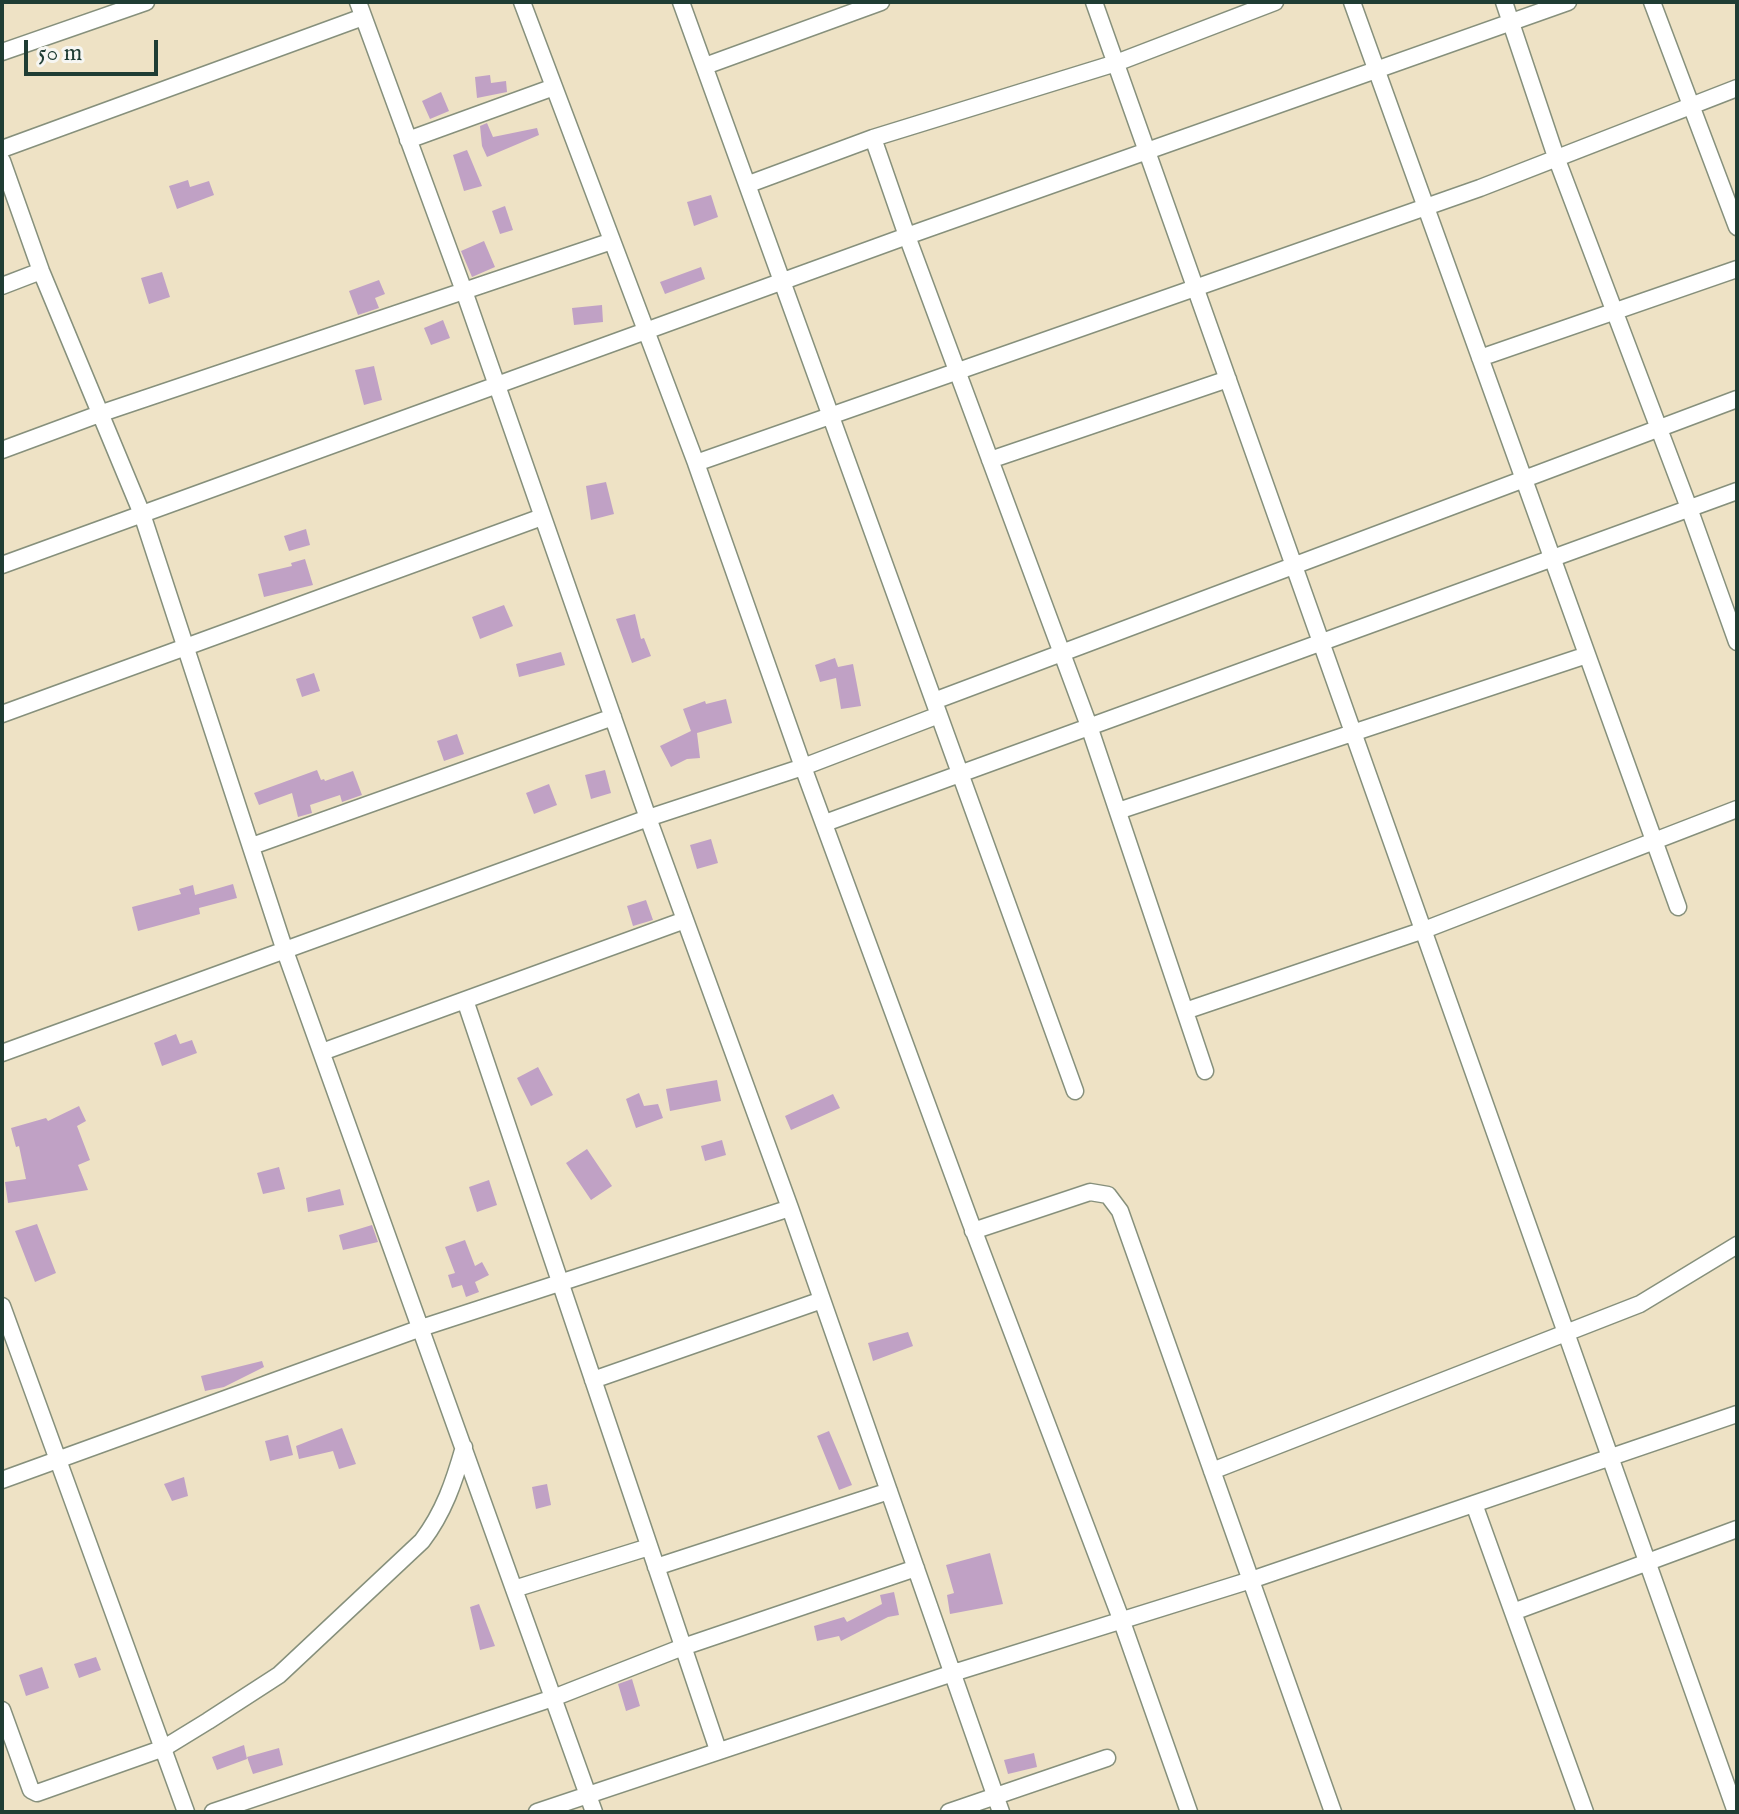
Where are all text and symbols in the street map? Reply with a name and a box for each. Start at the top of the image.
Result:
scale bar [28,24,162,74]
text: 50 m [38,38,82,69]

